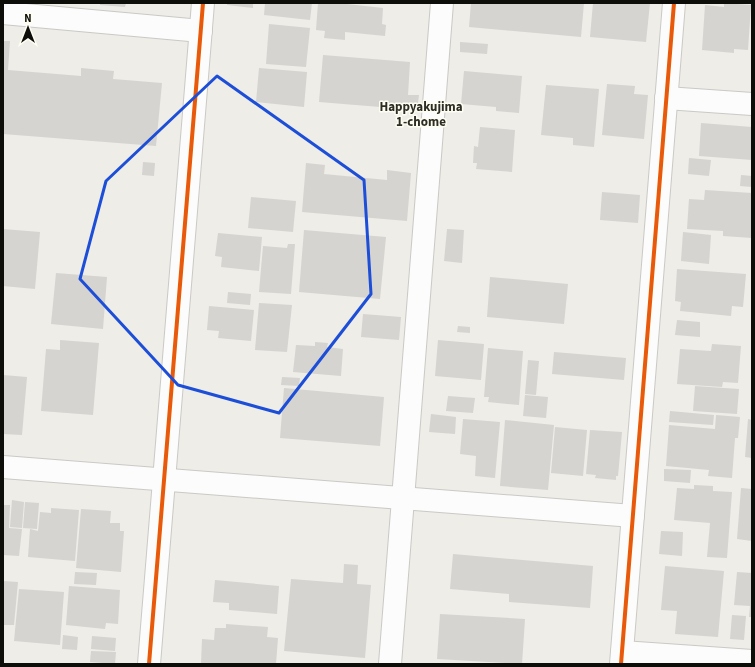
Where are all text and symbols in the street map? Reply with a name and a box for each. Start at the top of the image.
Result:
north arrow [8,8,48,48]
text: N [24,11,32,26]
district label: Happyakujima 1-chome [379,98,463,131]

